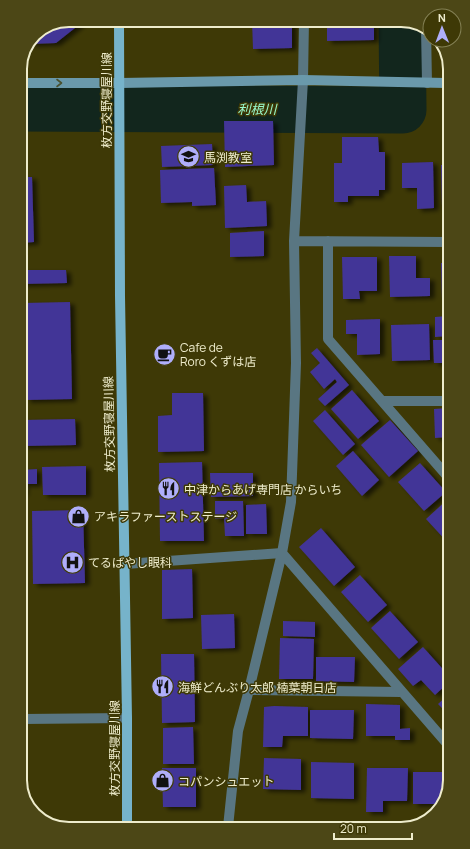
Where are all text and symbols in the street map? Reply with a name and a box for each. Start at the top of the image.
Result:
north arrow [422,8,462,48]
text: N [438,10,446,25]
street label: 枚方交野寝屋川線 [98,52,115,148]
one-way arrow [56,79,62,87]
water label: 利根川 [237,100,278,118]
school or university icon: 馬渕教室 [175,144,201,170]
place label: 馬渕教室 [204,149,252,166]
place label: Cafe de Roro くずは店 [180,339,256,370]
cafe icon: Cafe de Roro くずは店 [151,341,177,367]
street label: 枚方交野寝屋川線 [100,376,118,472]
restaurant icon: 中津からあげ専門店 からいち [155,476,181,502]
place label: 中津からあげ専門店 からいち [184,481,342,498]
shop icon: アキラファーストステージ [65,503,91,529]
place label: アキラファーストステージ [94,508,237,525]
hospital icon: てるばやし眼科 [60,549,86,575]
place label: てるばやし眼科 [88,554,172,571]
restaurant icon: 海鮮どんぶり太郎 楠葉朝日店 [150,674,176,700]
place label: 海鮮どんぶり太郎 楠葉朝日店 [178,679,336,696]
street label: 枚方交野寝屋川線 [106,700,123,796]
shop icon: コパンシュエット [150,768,176,794]
place label: コパンシュエット [178,773,275,790]
scale bar [334,815,412,841]
text: 20 m [340,820,367,837]

